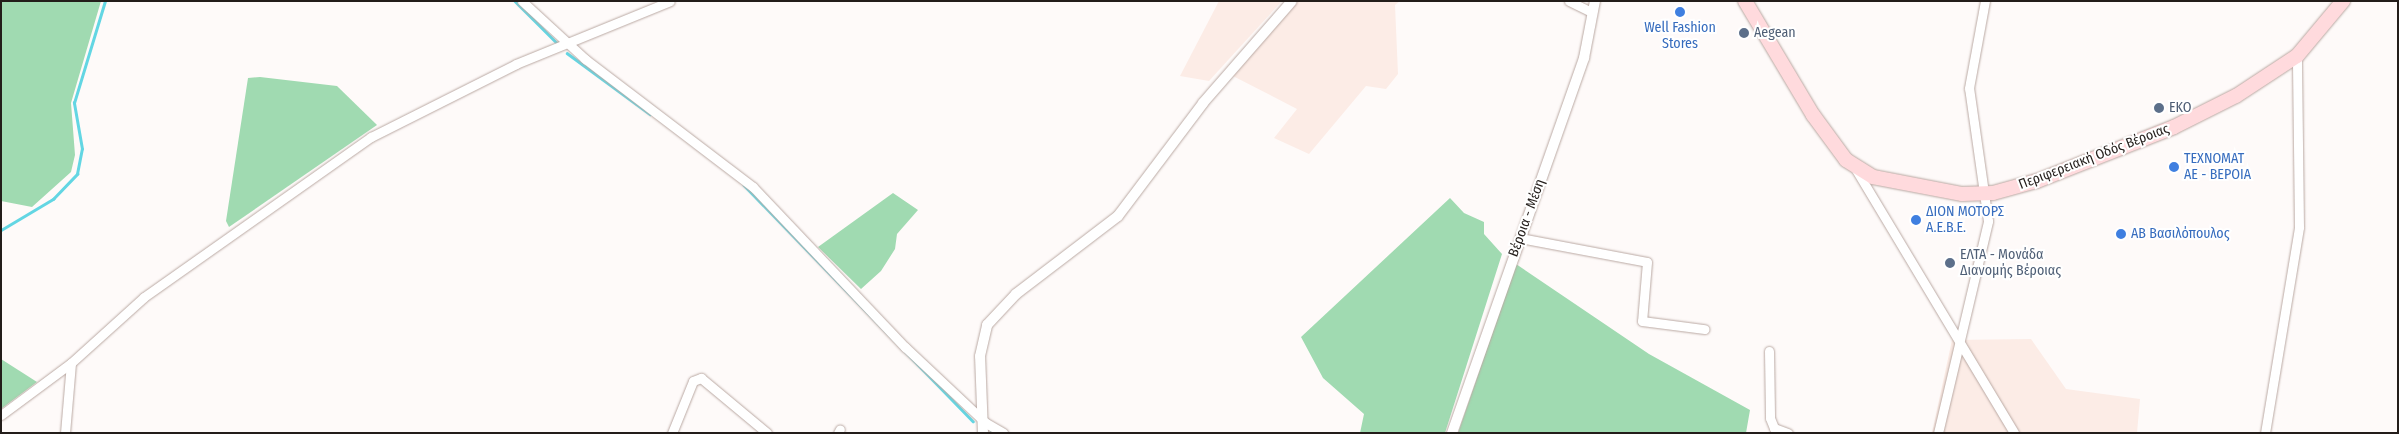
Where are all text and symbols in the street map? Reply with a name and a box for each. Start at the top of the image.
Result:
marker: Well Fashion Stores [1674,6,1686,18]
place label: Well Fashion Stores [1644,20,1716,52]
place label: Aegean [1754,25,1796,41]
marker: Aegean [1738,27,1750,39]
place label: EKO [2169,100,2192,116]
marker: EKO [2153,102,2165,114]
street label: Περιφερειακή Οδός Βέροιας [2016,121,2172,193]
place label: ΤΕΧΝΟΜΑΤ ΑΕ - ΒΕΡΟΙΑ [2184,151,2251,184]
marker: ΤΕΧΝΟΜΑΤ ΑΕ - ΒΕΡΟΙΑ [2168,161,2180,173]
street label: Βέροια - Μέση [1505,177,1549,259]
place label: ΔΙΟΝ ΜΟΤΟΡΣ Α.Ε.Β.Ε. [1926,204,2004,236]
marker: ΔΙΟΝ ΜΟΤΟΡΣ Α.Ε.Β.Ε. [1910,214,1922,226]
place label: ΑΒ Βασιλόπουλος [2131,226,2230,242]
marker: ΑΒ Βασιλόπουλος [2115,228,2127,240]
place label: ΕΛΤΑ - Μονάδα Διανομής Βέροιας [1960,247,2061,280]
marker: ΕΛΤΑ - Μονάδα Διανομής Βέροιας [1944,257,1956,269]

